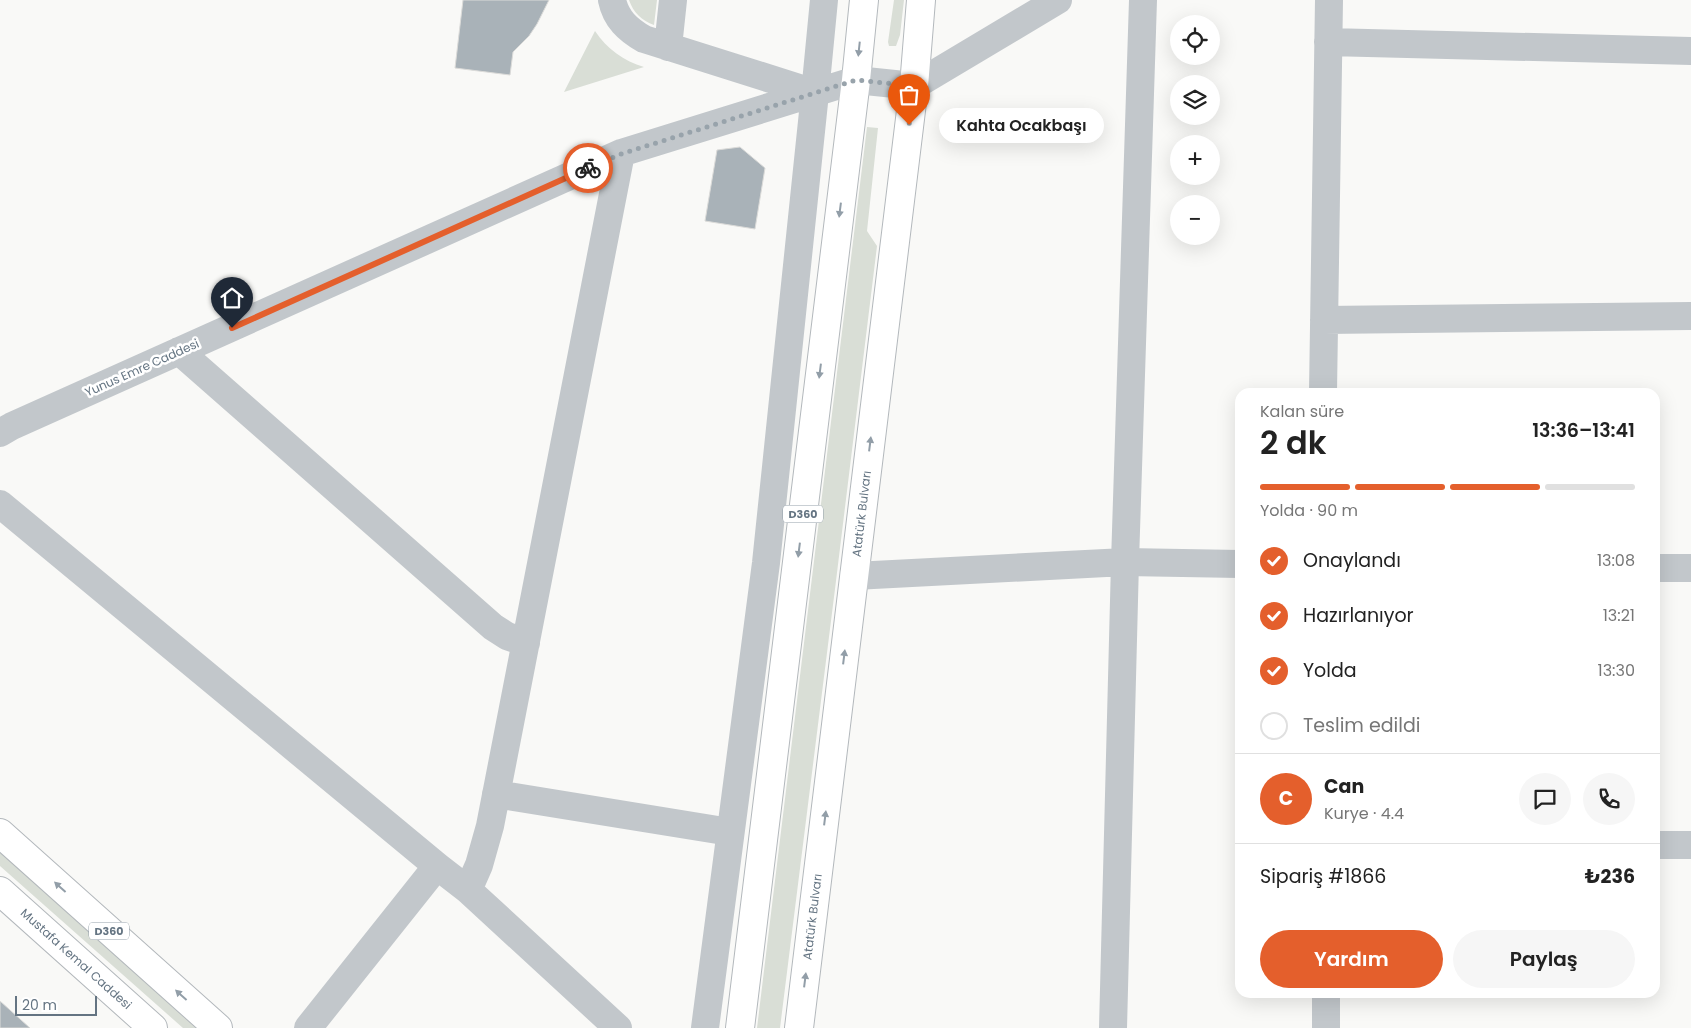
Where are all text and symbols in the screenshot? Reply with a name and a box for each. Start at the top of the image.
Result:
map controls [1170,15,1220,245]
button: locate [1170,15,1220,65]
one-way arrow [855,41,863,57]
pin [888,74,930,125]
button: layers [1170,75,1220,125]
icon: bag [895,81,923,109]
callout: Kahta Ocakbaşı [939,108,1104,142]
text: Kahta Ocakbaşı [956,114,1087,137]
button: + [1170,135,1220,185]
courier [563,143,613,193]
icon: bike [574,154,602,182]
button: − [1170,195,1220,245]
one-way arrow [836,202,844,218]
pin [211,277,253,328]
icon: home [218,284,246,312]
street label: Yunus Emre Caddesi [82,335,202,400]
one-way arrow [816,364,824,380]
text: Kalan süre [1260,400,1344,423]
text: 13:36–13:41 [1532,417,1635,444]
text: 2 dk [1260,420,1326,465]
one-way arrow [866,435,874,451]
street label: Atatürk Bulvarı [848,470,875,558]
text: Yolda · 90 m [1260,499,1358,522]
road number: D360 [783,506,823,522]
one-way arrow [795,542,803,558]
icon: check [1260,547,1288,575]
text: Onaylandı [1303,547,1401,574]
text: 13:08 [1597,549,1635,572]
icon: check [1260,602,1288,630]
text: Hazırlanıyor [1303,602,1414,629]
text: 13:21 [1603,604,1635,627]
one-way arrow [840,649,848,665]
icon: check [1260,657,1288,685]
text: Yolda [1303,657,1357,684]
text: 13:30 [1598,659,1635,682]
text: Teslim edildi [1303,712,1420,739]
text: Can [1324,773,1364,800]
button: chat [1519,773,1571,825]
button: phone [1583,773,1635,825]
text: C [1279,785,1293,812]
text: Kurye · 4.4 [1324,802,1404,825]
one-way arrow [821,810,829,826]
text: Sipariş #1866 [1260,863,1386,890]
text: ₺236 [1585,863,1635,890]
street label: Atatürk Bulvarı [798,873,826,961]
one-way arrow [55,881,67,893]
street label: Mustafa Kemal Caddesi [17,904,136,1013]
road number: D360 [89,922,129,939]
button: Yardım [1260,930,1443,988]
button: Paylaş [1453,930,1635,988]
one-way arrow [801,971,809,987]
one-way arrow [175,990,188,1001]
scale bar [15,993,98,1016]
text: 20 m [22,995,57,1015]

